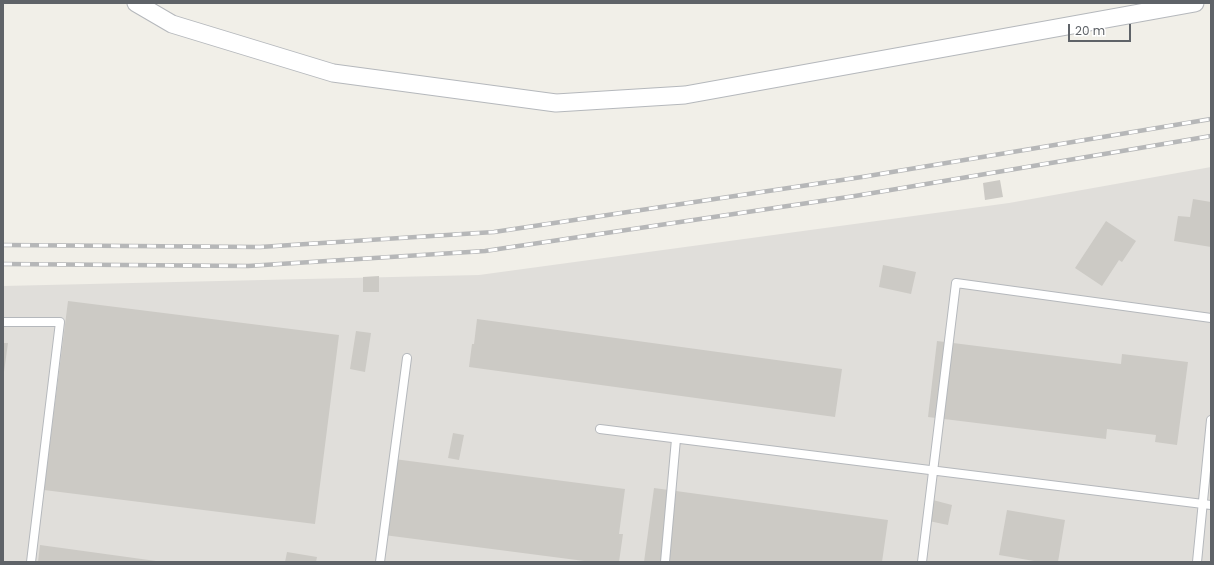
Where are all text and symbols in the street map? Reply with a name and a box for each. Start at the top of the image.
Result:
scale bar [1070,16,1133,42]
text: 20 m [1075,22,1105,39]

